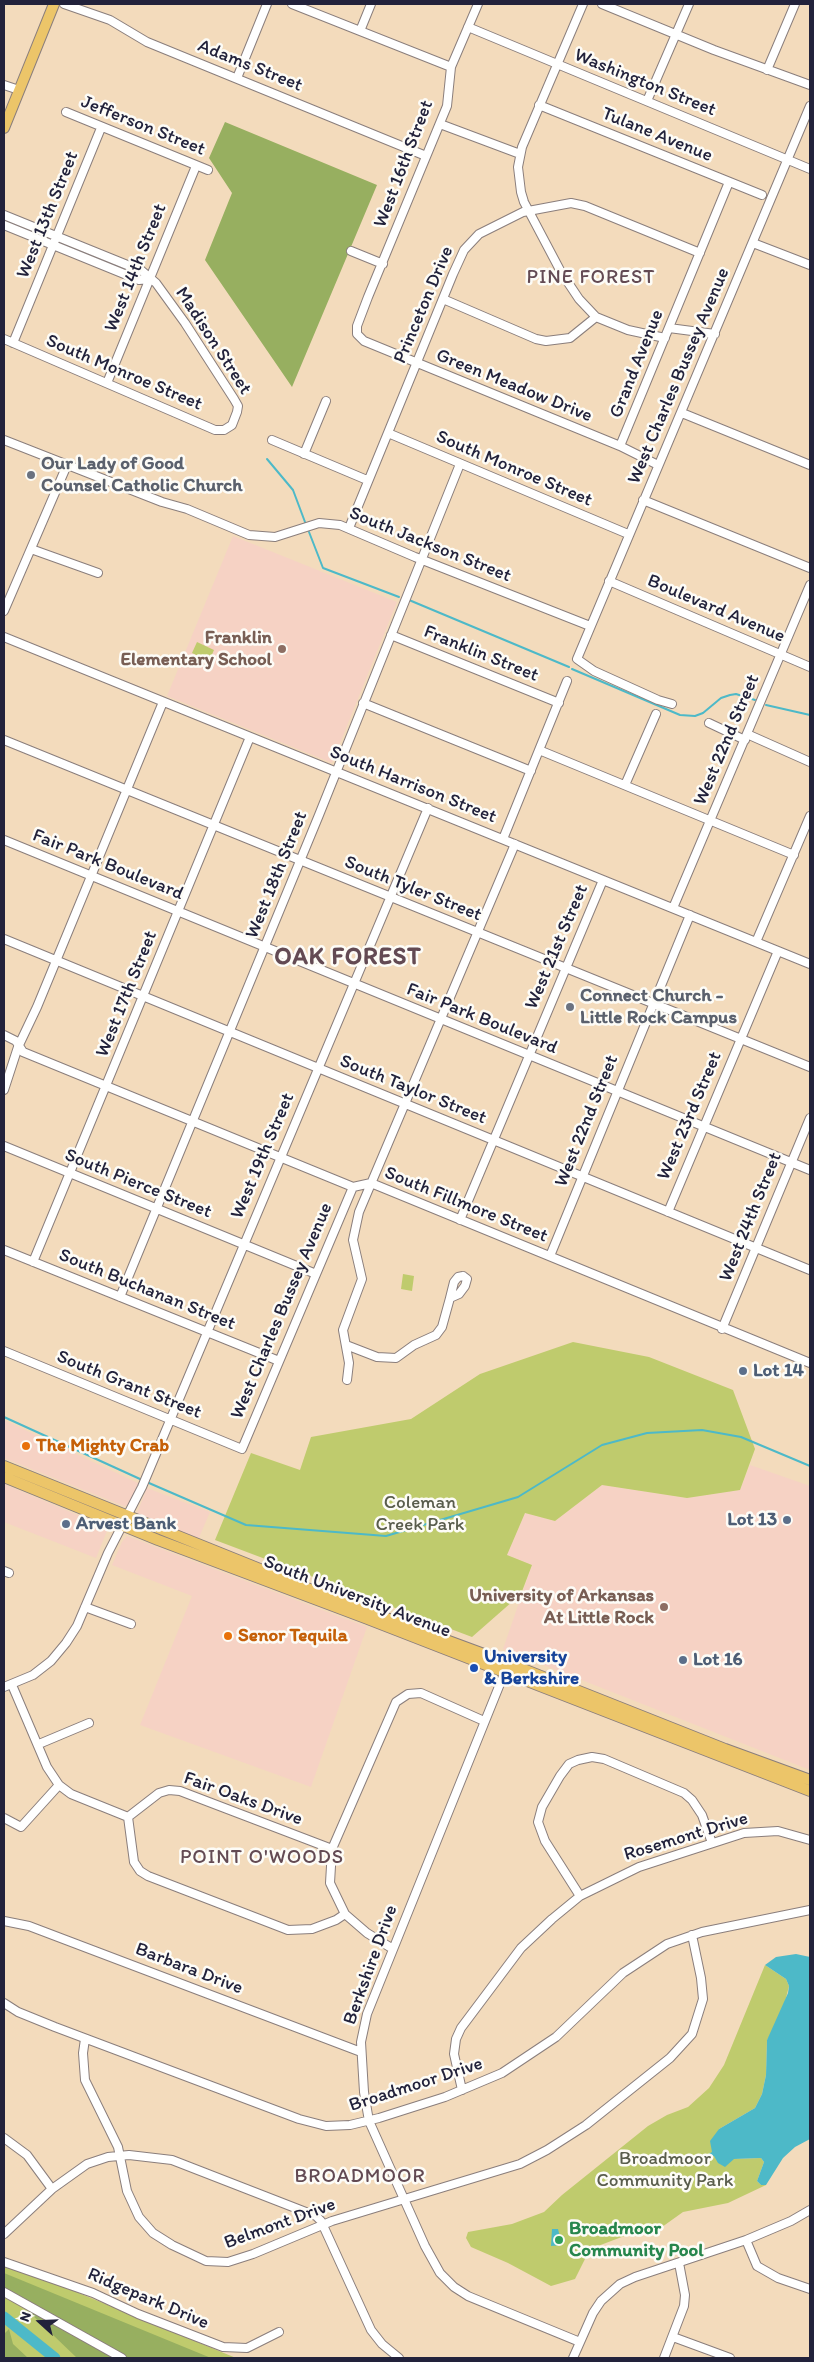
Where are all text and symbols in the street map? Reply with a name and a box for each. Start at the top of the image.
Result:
street label: Adams Street [194,35,306,97]
street label: Washington Street [571,44,719,122]
street label: Jefferson Street [77,91,209,161]
street label: West 16th Street [369,97,439,231]
street label: Tulane Avenue [598,102,716,168]
street label: West 13th Street [12,148,84,282]
street label: West 14th Street [100,201,172,335]
street label: Princeton Drive [389,243,459,367]
street label: West Charles Bussey Avenue [623,265,735,487]
district label: PINE FOREST [525,266,657,290]
street label: Madison Street [170,283,256,399]
street label: Grand Avenue [605,307,669,421]
street label: South Monroe Street [42,330,206,416]
street label: Green Meadow Drive [432,344,596,428]
street label: South Monroe Street [432,426,596,512]
place label: Our Lady of Good Counsel Catholic Church [41,453,242,497]
marker: Our Lady of Good Counsel Catholic Church [25,469,37,481]
street label: South Jackson Street [346,502,514,588]
street label: Boulevard Avenue [644,570,788,648]
street label: Franklin Street [420,621,542,687]
place label: Franklin Elementary School [120,627,272,671]
marker: Franklin Elementary School [276,643,288,655]
street label: West 22nd Street [689,671,765,809]
street label: South Harrison Street [326,741,500,829]
street label: West 18th Street [241,808,313,942]
street label: Fair Park Boulevard [29,824,187,906]
street label: South Tyler Street [341,851,485,927]
street label: West 21st Street [520,881,594,1013]
street label: West 17th Street [91,928,163,1060]
district label: OAK FOREST [273,944,423,972]
street label: Fair Park Boulevard [403,978,561,1060]
place label: Connect Church - Little Rock Campus [580,985,737,1029]
marker: Connect Church - Little Rock Campus [564,1001,576,1013]
street label: West 23rd Street [653,1048,727,1184]
street label: South Taylor Street [336,1050,490,1130]
street label: West 22nd Street [550,1052,624,1190]
street label: West 19th Street [226,1090,300,1222]
street label: South Pierce Street [61,1144,215,1224]
street label: West 24th Street [715,1149,787,1285]
street label: South Fillmore Street [381,1162,551,1248]
street label: West Charles Bussey Avenue [226,1200,338,1422]
street label: South Buchanan Street [55,1244,239,1336]
street label: South Grant Street [53,1346,205,1424]
place label: Lot 14 [753,1360,804,1382]
marker: Lot 14 [737,1365,749,1377]
place label: The Mighty Crab [36,1435,169,1457]
marker: The Mighty Crab [20,1440,32,1452]
park label: Coleman Creek Park [375,1492,465,1536]
place label: Lot 13 [727,1509,777,1531]
place label: Arvest Bank [76,1513,176,1535]
marker: Lot 13 [781,1514,793,1526]
marker: Arvest Bank [60,1518,72,1530]
street label: South University Avenue [260,1551,454,1643]
place label: University of Arkansas At Little Rock [469,1585,654,1629]
marker: University of Arkansas At Little Rock [658,1601,670,1613]
place label: Senor Tequila [238,1625,348,1647]
marker: Senor Tequila [222,1630,234,1642]
place label: University & Berkshire [484,1646,579,1690]
place label: Lot 16 [693,1649,743,1671]
marker: Lot 16 [677,1654,689,1666]
marker: University & Berkshire [468,1662,480,1674]
street label: Fair Oaks Drive [181,1767,305,1831]
street label: Rosemont Drive [621,1807,751,1867]
district label: POINT O'WOODS [180,1846,344,1870]
street label: Berkshire Drive [339,1902,403,2028]
street label: Barbara Drive [132,1938,246,2000]
street label: Broadmoor Drive [346,2053,486,2117]
park label: Broadmoor Community Park [597,2148,733,2192]
district label: BROADMOOR [293,2165,427,2189]
street label: Belmont Drive [221,2193,339,2255]
place label: Broadmoor Community Pool [569,2218,704,2262]
marker: Broadmoor Community Pool [553,2234,565,2246]
street label: Ridgepark Drive [84,2263,212,2335]
north arrow [15,2297,65,2347]
text: N [16,2309,35,2324]

